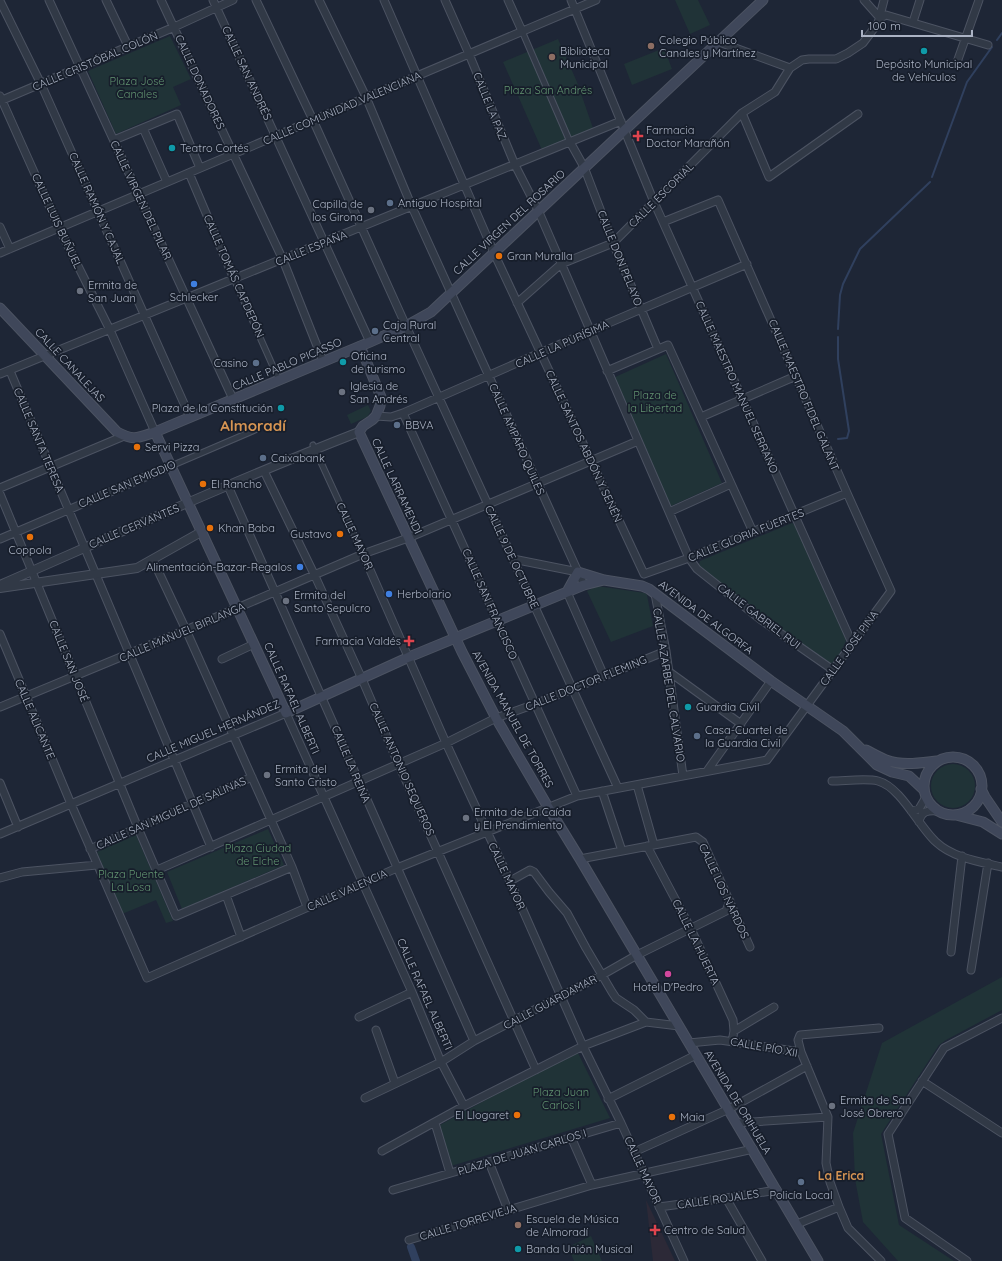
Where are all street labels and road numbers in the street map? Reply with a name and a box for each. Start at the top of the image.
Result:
street label: CALLE SAN ANDRÉS [219,24,275,122]
street label: CALLE CRISTÓBAL COLÓN [30,28,160,94]
street label: CALLE DONADORES [172,32,228,132]
street label: CALLE COMUNIDAD VALENCIANA [261,68,423,148]
street label: CALLE LA PAZ [470,70,510,142]
street label: CALLE VIRGEN DEL PILAR [107,138,175,262]
street label: CALLE RAMÓN Y CAJAL [66,150,128,266]
street label: CALLE ESCORIAL [626,159,697,230]
street label: CALLE VIRGEN DEL ROSARIO [450,166,568,278]
street label: CALLE LUIS BUÑUEL [29,171,85,271]
street label: CALLE DON PELAYO [594,208,646,308]
street label: CALLE TOMÁS CAPDEPÓN [200,212,268,340]
street label: CALLE ESPAÑA [273,227,349,269]
street label: CALLE MAESTRO MANUEL SERRANO [693,299,781,475]
street label: CALLE LA PURÍSIMA [513,317,611,371]
street label: CALLE MAESTRO FIDEL GALANT [766,317,843,473]
street label: CALLE CANALEJAS [32,325,108,405]
street label: CALLE PABLO PICASSO [230,335,344,393]
street label: CALLE SANTOS ABDÓN Y SENÉN [543,368,625,524]
street label: CALLE AMPARO QUILES [486,381,548,497]
street label: CALLE SANTA TERESA [11,385,67,495]
street label: CALLE LARRAMENDI [369,436,425,536]
street label: CALLE SAN EMIGDIO [76,457,178,511]
street label: CALLE MAYOR [333,500,377,572]
street label: CALLE CERVANTES [87,501,181,551]
street label: CALLE 9 DE OCTUBRE [482,503,542,611]
street label: CALLE GLORIA FUERTES [686,505,806,565]
street label: CALLE SAN FRANCISCO [459,546,521,662]
street label: AVENIDA DE ALGORFA [656,577,756,657]
street label: CALLE GABRIEL RUI [715,580,803,652]
street label: CALLE MANUEL BIRLANGA [117,599,247,665]
street label: CALLE AZARBE DEL CALVARIO [650,607,688,763]
street label: CALLE JOSÉ PINA [817,608,881,688]
street label: CALLE SAN JOSÉ [46,618,92,704]
street label: CALLE RAFAEL ALBERTI [261,640,323,756]
street label: AVENIDA MANUEL DE TORRES [469,648,557,790]
street label: CALLE DOCTOR FLEMING [523,652,649,714]
street label: CALLE ALICANTE [12,677,58,761]
street label: CALLE MIGUEL HERNÁNDEZ [144,697,282,765]
street label: CALLE ANTONIO SEQUEROS [366,700,438,838]
street label: CALLE LA REINA [328,723,374,805]
street label: CALLE SAN MIGUEL DE SALINAS [94,774,248,852]
street label: CALLE MAYOR [485,840,529,912]
street label: CALLE LOS NARDOS [696,841,752,941]
street label: CALLE VALENCIA [305,866,389,914]
street label: CALLE LA HUERTA [669,897,723,987]
street label: CALLE RAFAEL ALBERTI [394,936,456,1052]
street label: CALLE GUARDAMAR [501,971,599,1033]
street label: CALLE PÍO XII [729,1034,799,1060]
street label: AVENIDA DE ORIHUELA [701,1047,775,1157]
street label: PLAZA DE JUAN CARLOS I [456,1126,588,1178]
street label: CALLE MAYOR [621,1134,665,1206]
street label: CALLE ROJALES [676,1186,760,1212]
street label: CALLE TORREVIEJA [418,1201,518,1243]

